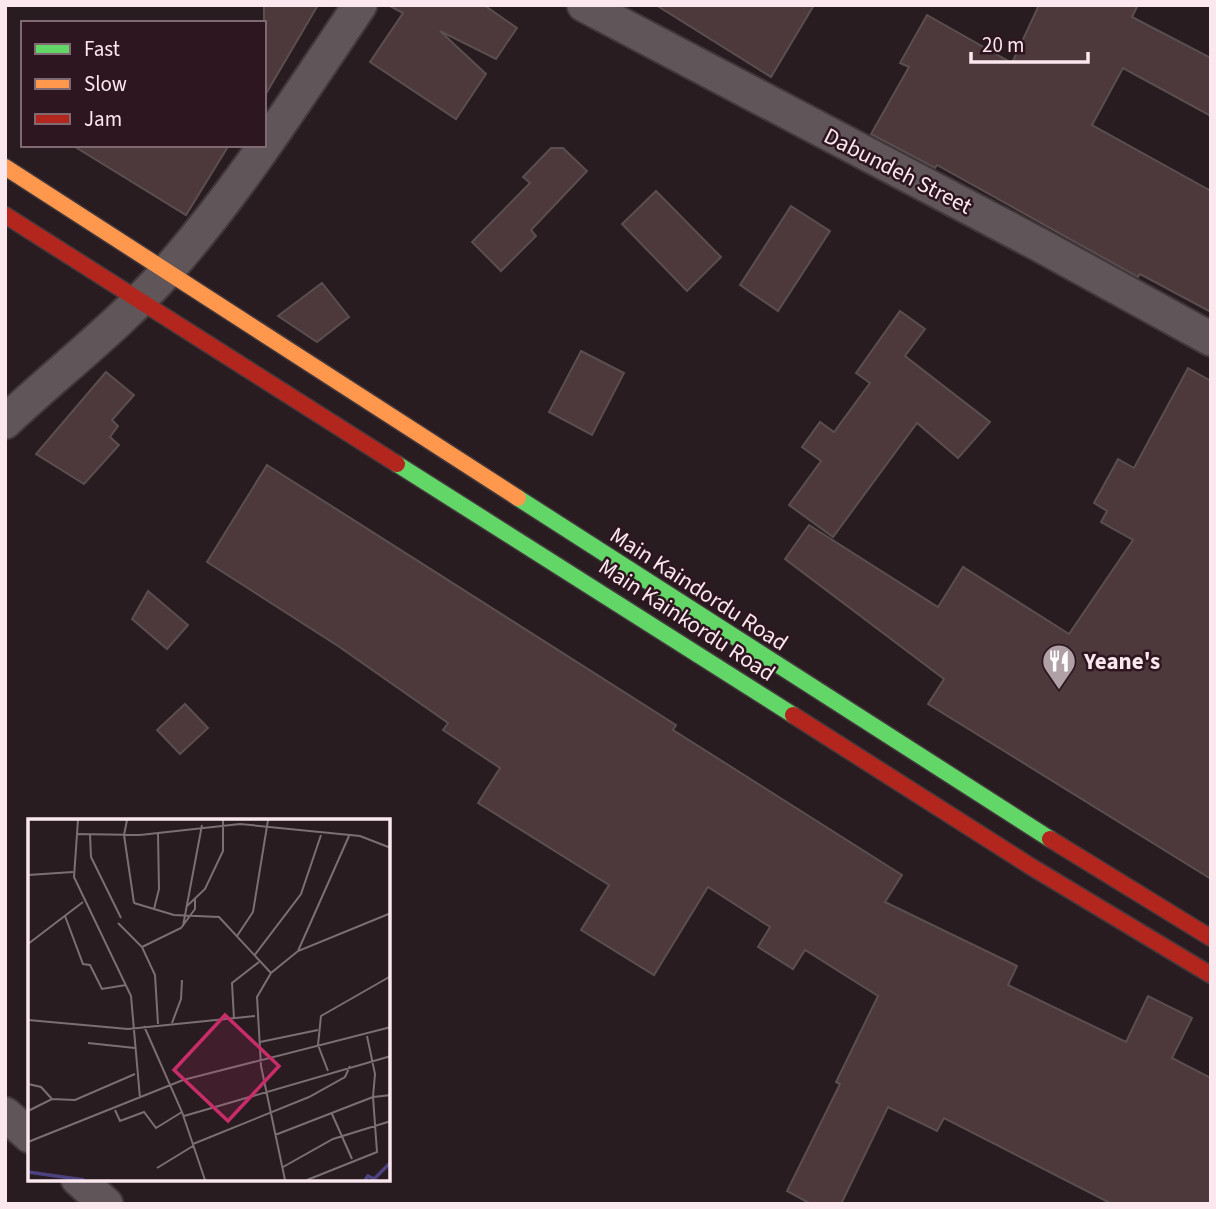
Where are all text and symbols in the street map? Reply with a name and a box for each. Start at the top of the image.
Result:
legend [21,21,266,147]
scale bar [971,21,1088,65]
text: 20 m [982,30,1024,60]
text: Fast [84,34,120,64]
text: Slow [84,69,127,99]
text: Jam [84,104,122,134]
street label: Dabundeh Street [818,119,978,223]
street label: Main Kaindordu Road [603,519,795,659]
street label: Main Kainkordu Road [592,550,782,690]
restaurant icon: Yeane's [1040,642,1078,691]
place label: Yeane's [1083,645,1160,678]
inset map [28,819,390,1181]

